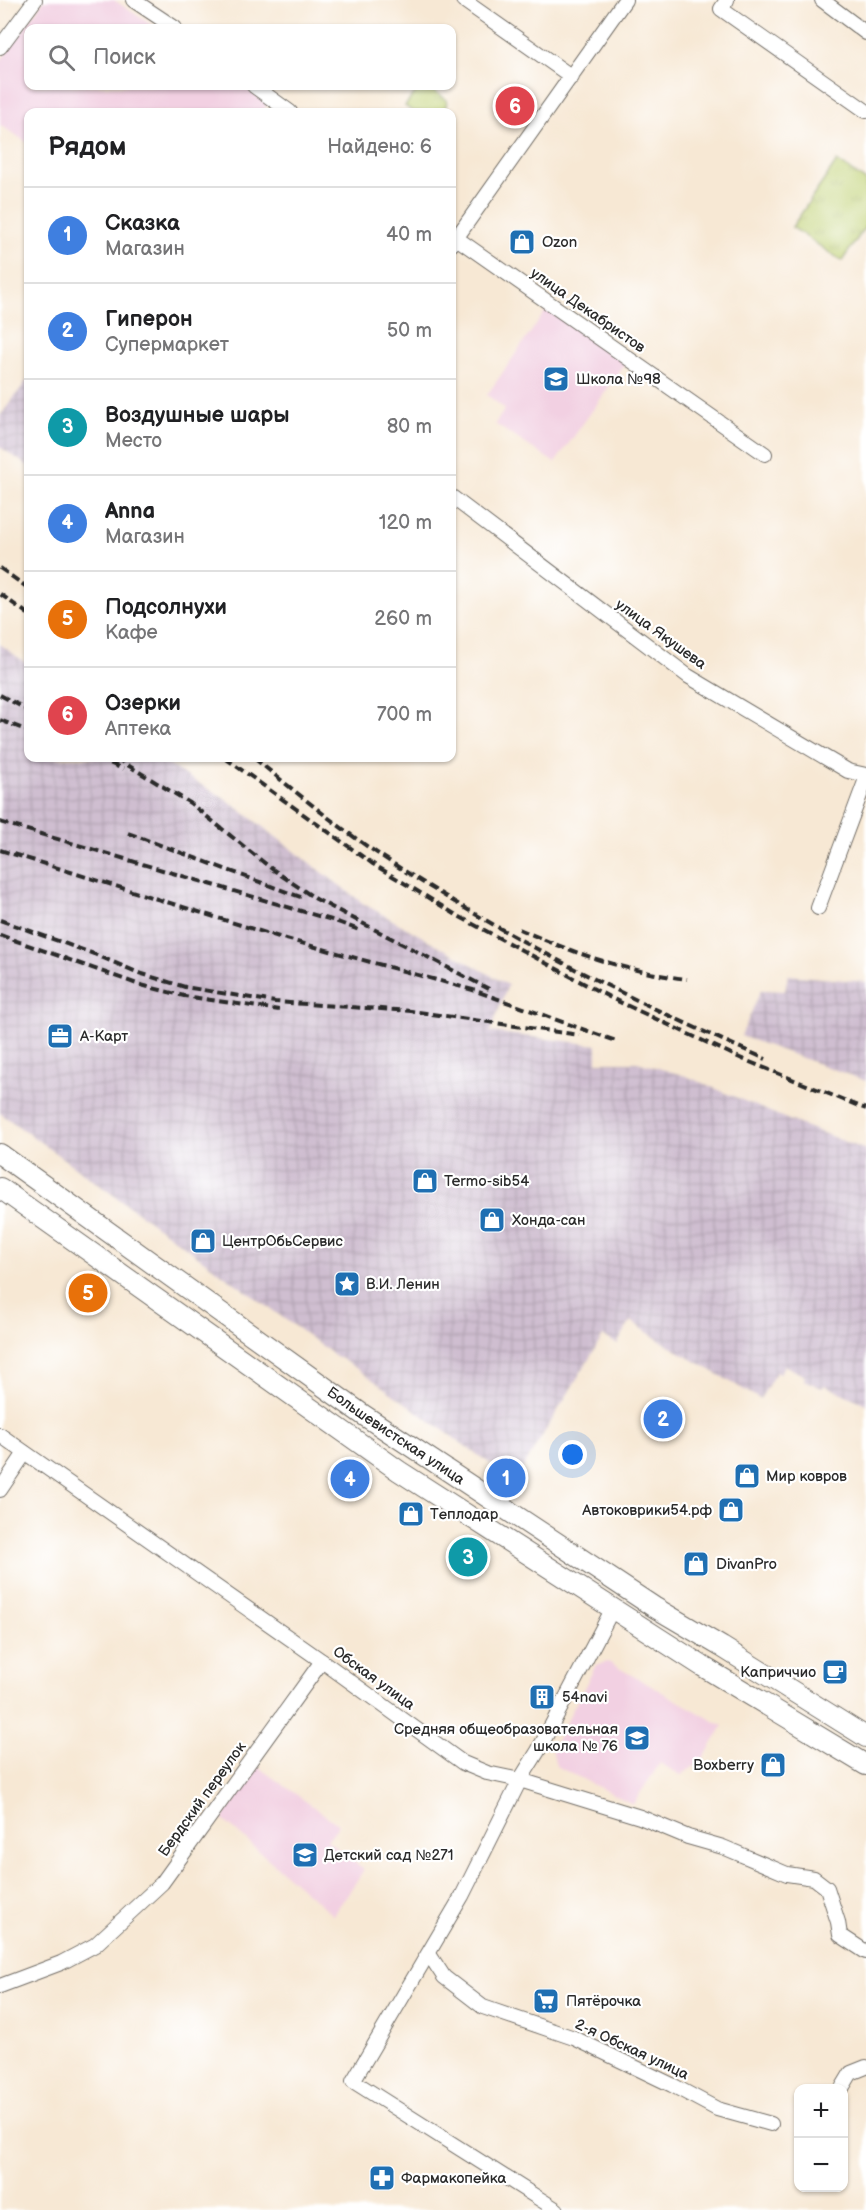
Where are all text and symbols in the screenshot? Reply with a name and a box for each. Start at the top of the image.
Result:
search box [24,24,456,90]
icon: search [45,41,78,74]
text: Поиск [93,44,156,71]
pin: 6 [496,84,534,128]
text: Рядом [48,132,126,163]
text: Найдено: 6 [327,135,432,159]
text: Сказка [105,210,180,237]
text: 1 [63,223,72,247]
text: 40 m [386,223,432,247]
shop icon: Ozon [507,227,537,257]
place label: Ozon [542,233,577,252]
text: Магазин [105,237,185,261]
street label: улица Декабристов [527,264,649,357]
text: Гиперон [105,306,193,333]
text: 2 [62,319,73,343]
text: 50 m [387,319,432,343]
text: Супермаркет [105,333,229,357]
school or university icon: Школа №98 [541,364,571,394]
place label: Школа №98 [576,370,661,389]
text: Воздушные шары [105,402,290,429]
text: 3 [62,415,73,439]
text: 80 m [387,415,432,439]
text: Место [105,429,162,453]
text: Anna [105,498,155,525]
text: 4 [62,511,73,535]
text: 120 m [379,511,432,535]
text: Магазин [105,525,185,549]
text: Подсолнухи [105,594,227,621]
street label: улица Якушева [612,595,710,674]
text: 5 [62,607,73,631]
text: 260 m [374,607,432,631]
text: Кафе [105,621,158,645]
text: Озерки [105,690,181,717]
text: 6 [61,703,74,727]
text: 700 m [377,703,432,727]
text: Аптека [105,717,171,741]
office icon: А-Карт [45,1021,75,1051]
place label: А-Карт [79,1027,128,1046]
shop icon: Termo-sib54 [410,1166,440,1196]
place label: Termo-sib54 [444,1172,529,1191]
shop icon: Хонда-сан [477,1205,507,1235]
place label: Хонда-сан [512,1211,586,1230]
shop icon: ЦентрОбьСервис [188,1226,218,1256]
place label: ЦентрОбьСервис [222,1232,343,1251]
place icon: В.И. Ленин [332,1269,362,1299]
pin: 5 [68,1270,107,1316]
place label: В.И. Ленин [366,1275,440,1294]
street label: Большевистская улица [323,1383,468,1489]
pin: 2 [644,1396,682,1442]
your location [558,1440,587,1469]
pin: 4 [330,1456,370,1502]
pin: 1 [486,1456,526,1500]
shop icon: Мир ковров [732,1461,762,1491]
place label: Мир ковров [766,1467,847,1486]
shop icon: Автоковрики54.рф [716,1495,746,1525]
shop icon: Теплодар [396,1499,426,1529]
place label: Автоковрики54.рф [581,1501,712,1520]
place label: Теплодар [430,1505,499,1524]
pin: 3 [448,1534,488,1580]
shop icon: DivanPro [681,1549,711,1579]
place label: DivanPro [716,1555,777,1574]
street label: Обская улица [329,1642,419,1715]
cafe icon: Каприччио [820,1657,850,1687]
place label: Каприччио [740,1663,816,1682]
building icon: 54navi [527,1682,557,1712]
place label: 54navi [562,1688,607,1707]
place label: Средняя общеобразовательная школа № 76 [394,1720,618,1756]
school or university icon: Средняя общеобразовательная школа № 76 [622,1723,652,1753]
street label: Бердский переулок [154,1738,250,1860]
shop icon: Boxberry [758,1750,788,1780]
place label: Boxberry [693,1756,754,1775]
school or university icon: Детский сад №271 [290,1840,320,1870]
place label: Детский сад №271 [324,1846,454,1865]
supermarket icon: Пятёрочка [531,1986,561,2016]
place label: Пятёрочка [566,1992,641,2011]
street label: 2-я Обская улица [572,2015,692,2084]
map controls [794,2084,848,2192]
button: + [794,2084,848,2138]
button: − [794,2138,848,2192]
pharmacy icon: Фармакопейка [367,2163,397,2193]
place label: Фармакопейка [401,2169,507,2188]

